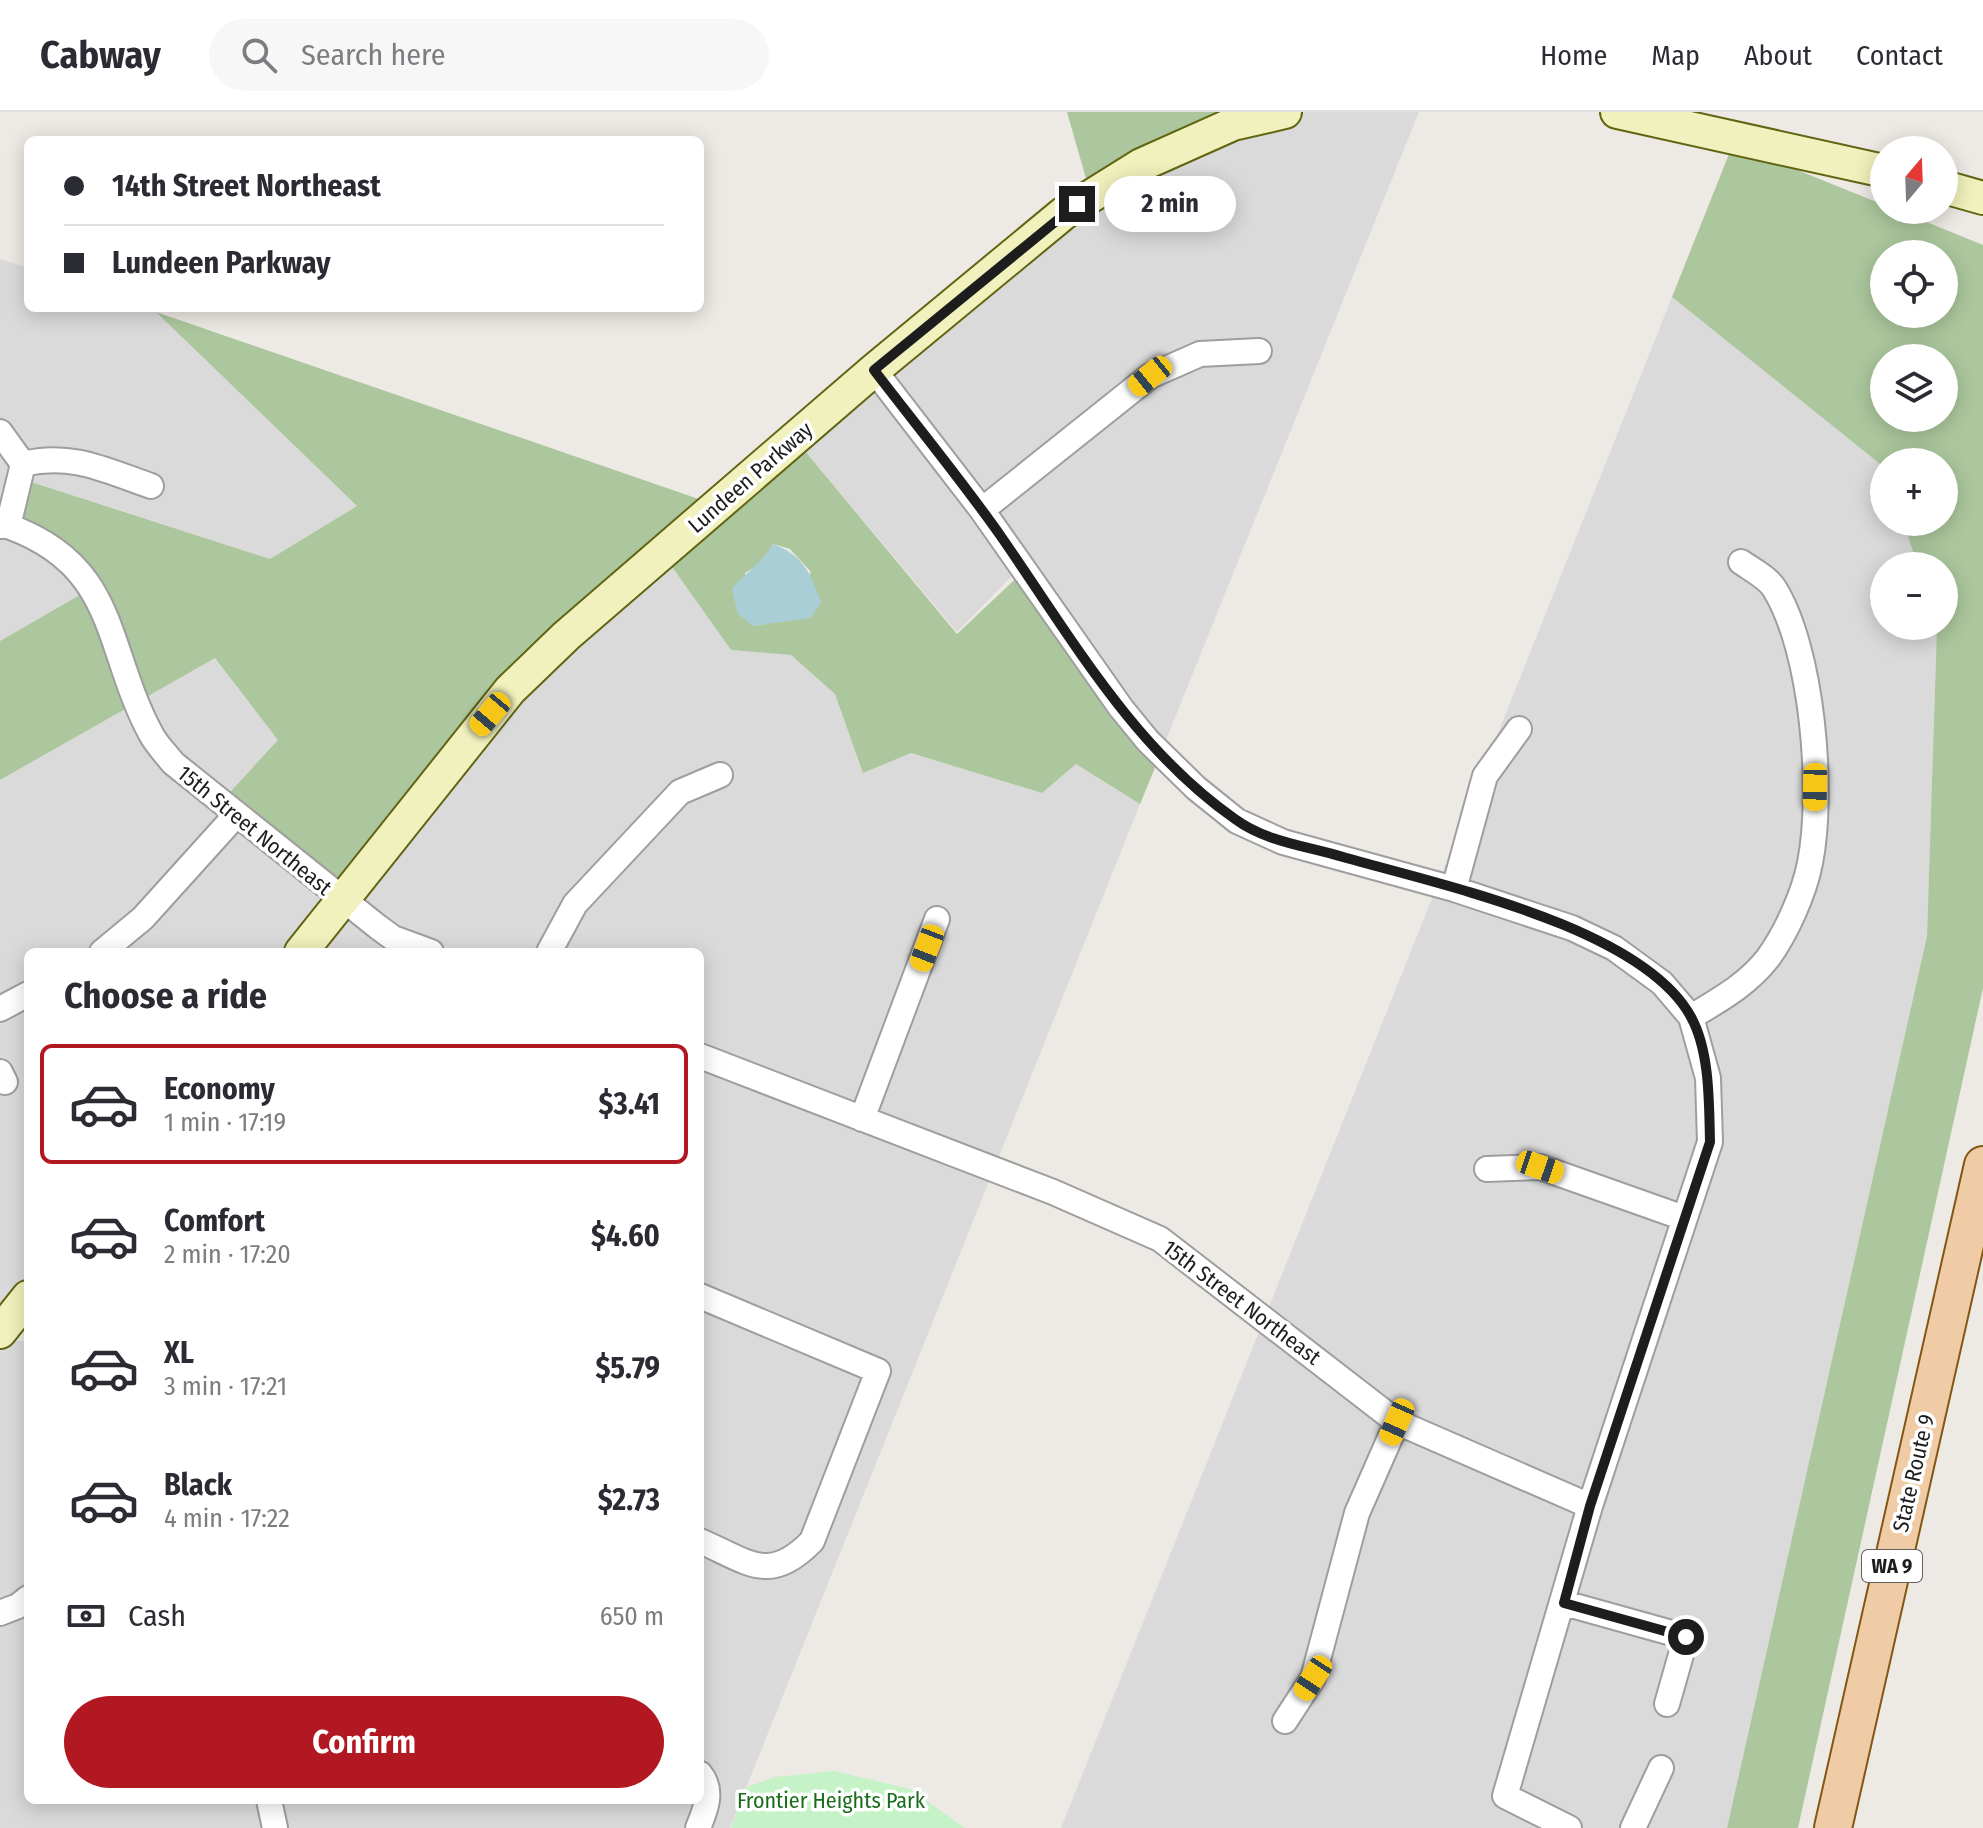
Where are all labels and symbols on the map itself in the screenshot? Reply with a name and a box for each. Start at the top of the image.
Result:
north arrow [1870,136,1958,224]
callout: 2 min [1105,176,1237,232]
route end [1059,186,1095,222]
car [1124,352,1176,400]
street label: Lundeen Parkway [682,416,818,539]
car [465,688,515,740]
street label: 15th Street Northeast [172,760,338,901]
car [1803,763,1827,811]
car [907,921,947,975]
car [1513,1148,1567,1186]
street label: 15th Street Northeast [1157,1234,1327,1371]
car [1376,1395,1418,1449]
street label: State Route 9 [1887,1412,1940,1535]
road number: WA 9 [1862,1550,1922,1582]
route start [1668,1619,1704,1655]
car [1290,1651,1336,1705]
park label: Frontier Heights Park [737,1787,926,1814]

